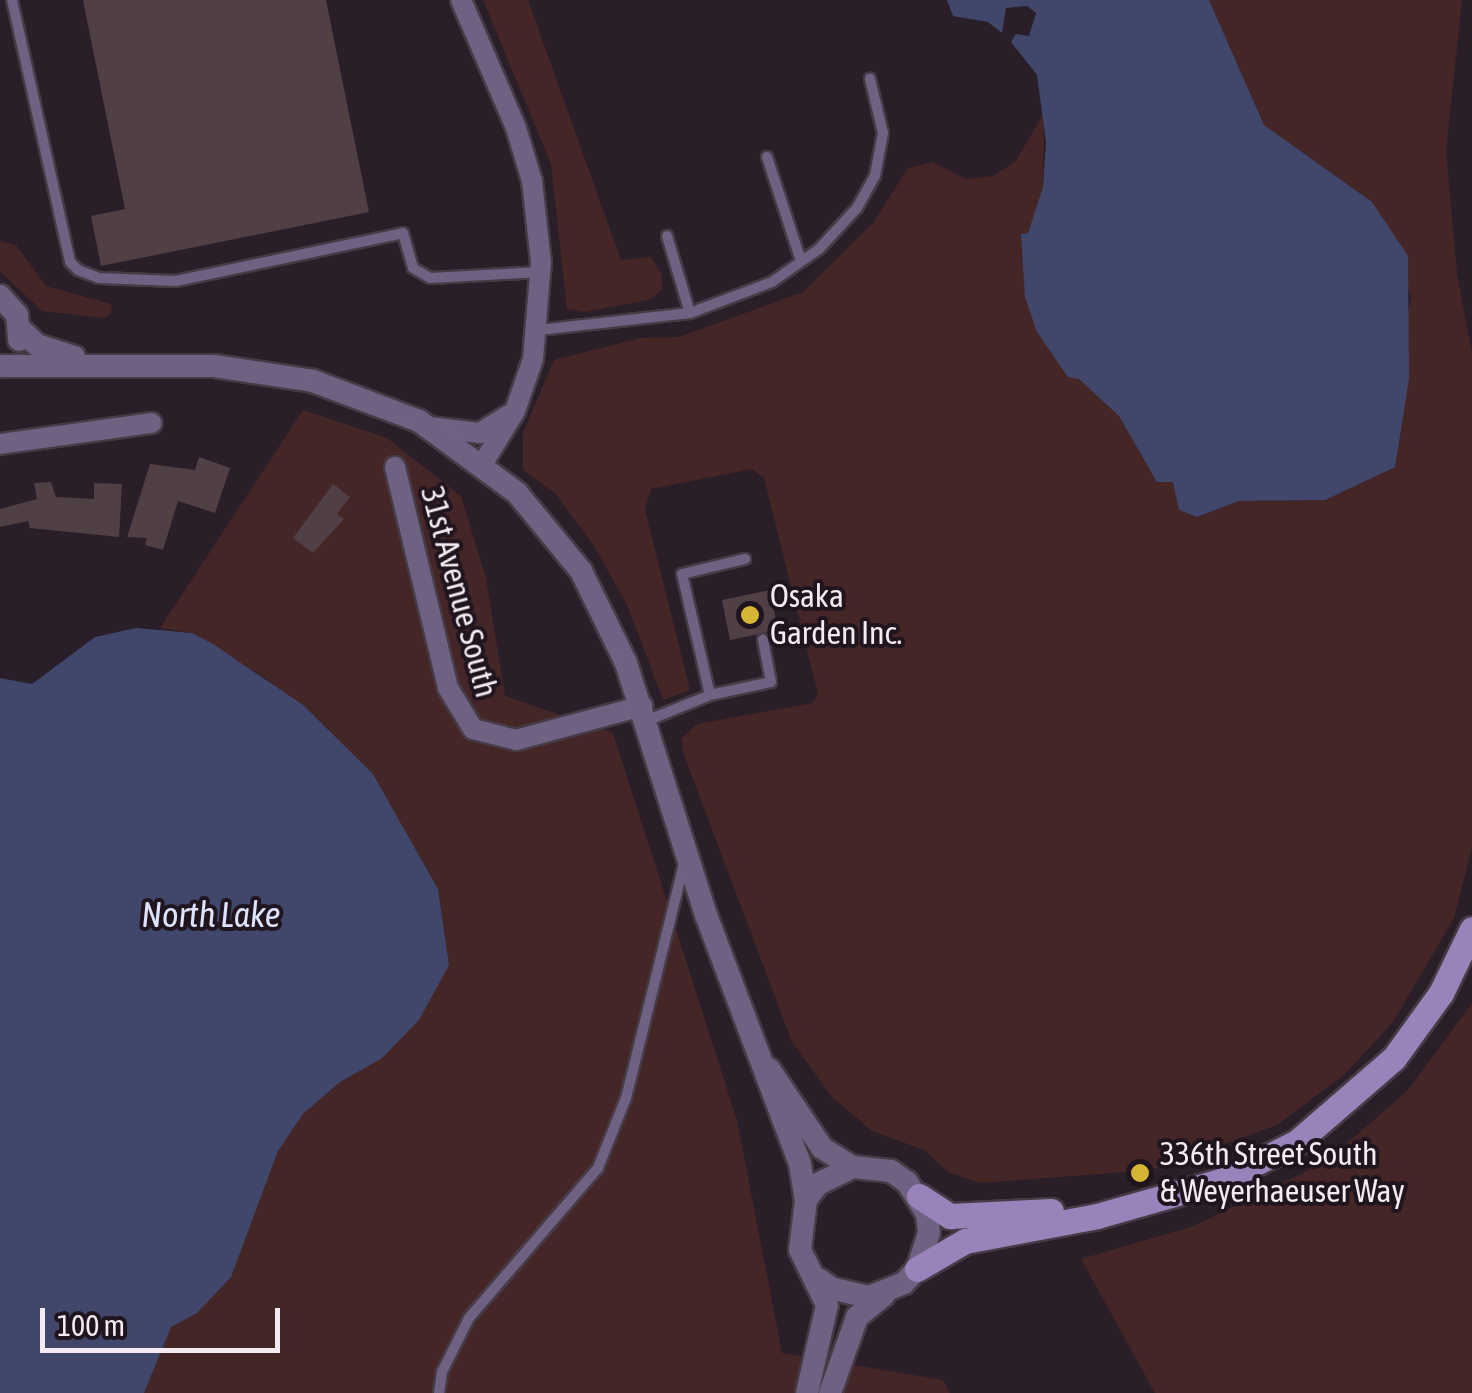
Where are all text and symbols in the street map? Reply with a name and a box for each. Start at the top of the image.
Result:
street label: 31st Avenue South [412,482,506,702]
place label: Osaka Garden Inc. [770,578,902,653]
marker: Osaka Garden Inc. [739,604,761,626]
water label: North Lake [141,893,281,935]
place label: 336th Street South & Weyerhaeuser Way [1160,1136,1405,1211]
marker: 336th Street South & Weyerhaeuser Way [1129,1162,1151,1184]
scale bar [45,1288,285,1350]
text: 100 m [57,1308,125,1342]

